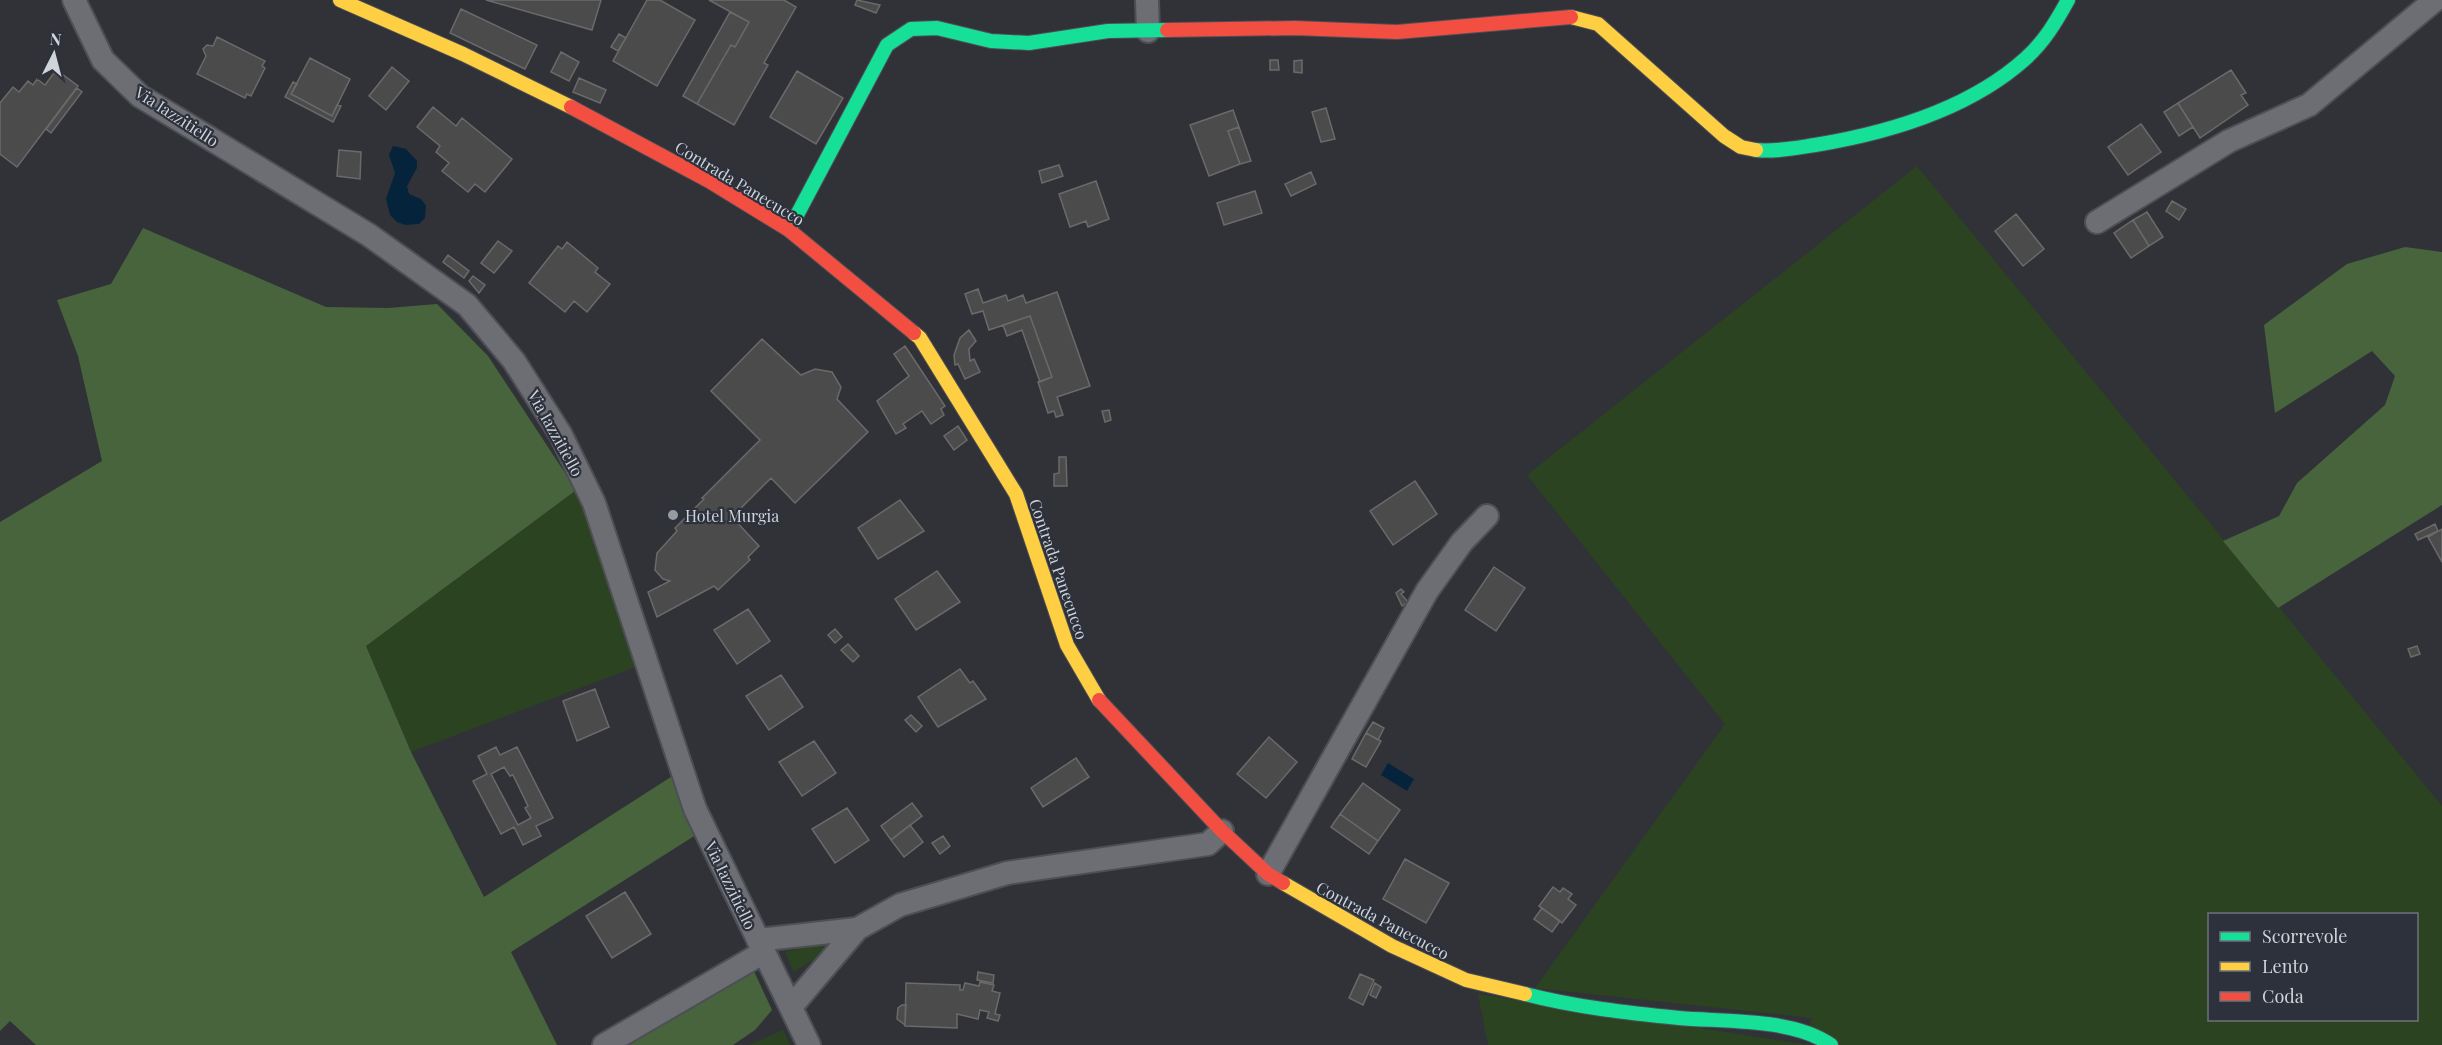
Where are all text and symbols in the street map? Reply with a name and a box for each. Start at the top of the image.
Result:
north arrow [24,24,84,84]
text: N [49,28,63,50]
street label: Via Iazzitiello [130,81,223,151]
street label: Contrada Panecucco [671,136,809,230]
street label: Via Iazzitiello [523,385,588,480]
street label: Contrada Panecucco [1025,496,1093,642]
place label: Hotel Murgia [685,505,779,526]
marker: Hotel Murgia [666,508,680,522]
street label: Via Iazzitiello [700,837,761,933]
street label: Contrada Panecucco [1313,876,1453,964]
legend [2208,913,2418,1021]
text: Scorrevole [2262,924,2347,948]
text: Lento [2262,954,2309,978]
text: Coda [2262,984,2304,1008]

